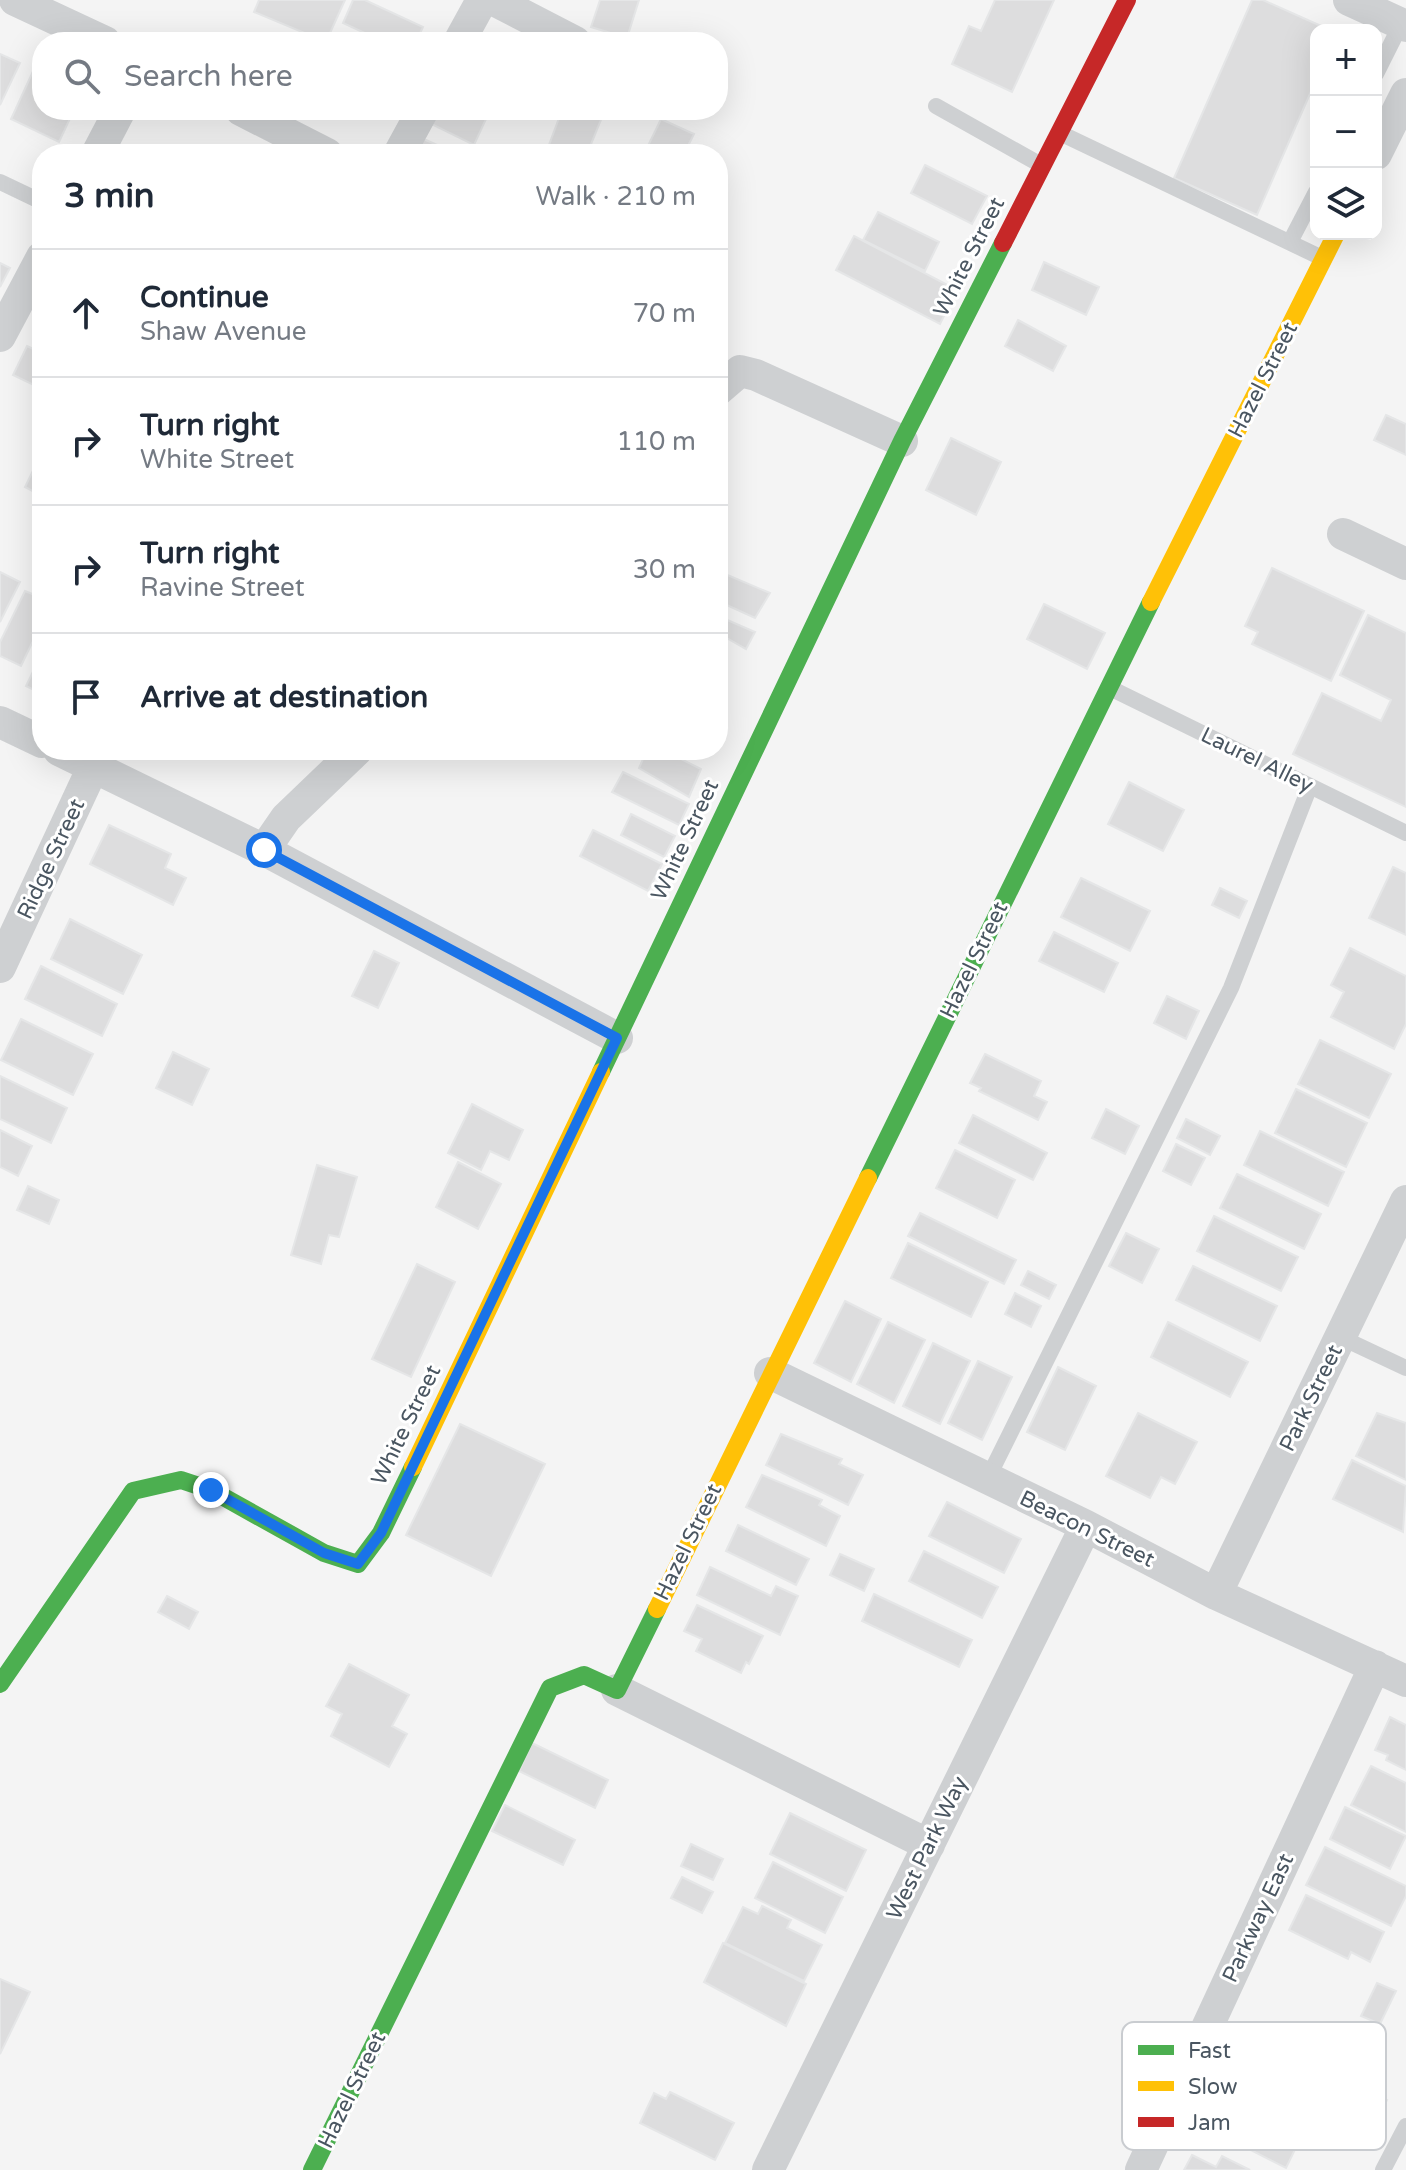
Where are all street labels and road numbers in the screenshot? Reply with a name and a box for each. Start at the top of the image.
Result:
street label: White Street [928,193,1010,321]
street label: Hazel Street [1223,318,1303,442]
street label: Laurel Alley [1197,722,1317,798]
street label: White Street [646,775,724,905]
street label: Ridge Street [12,795,90,923]
street label: Hazel Street [935,897,1013,1023]
street label: Park Street [1274,1340,1348,1456]
street label: White Street [366,1361,446,1489]
street label: Hazel Street [649,1479,727,1605]
street label: Beacon Street [1015,1485,1159,1573]
street label: West Park Way [881,1772,973,1924]
street label: Parkway East [1217,1849,1299,1987]
street label: Hazel Street [313,2027,391,2153]

